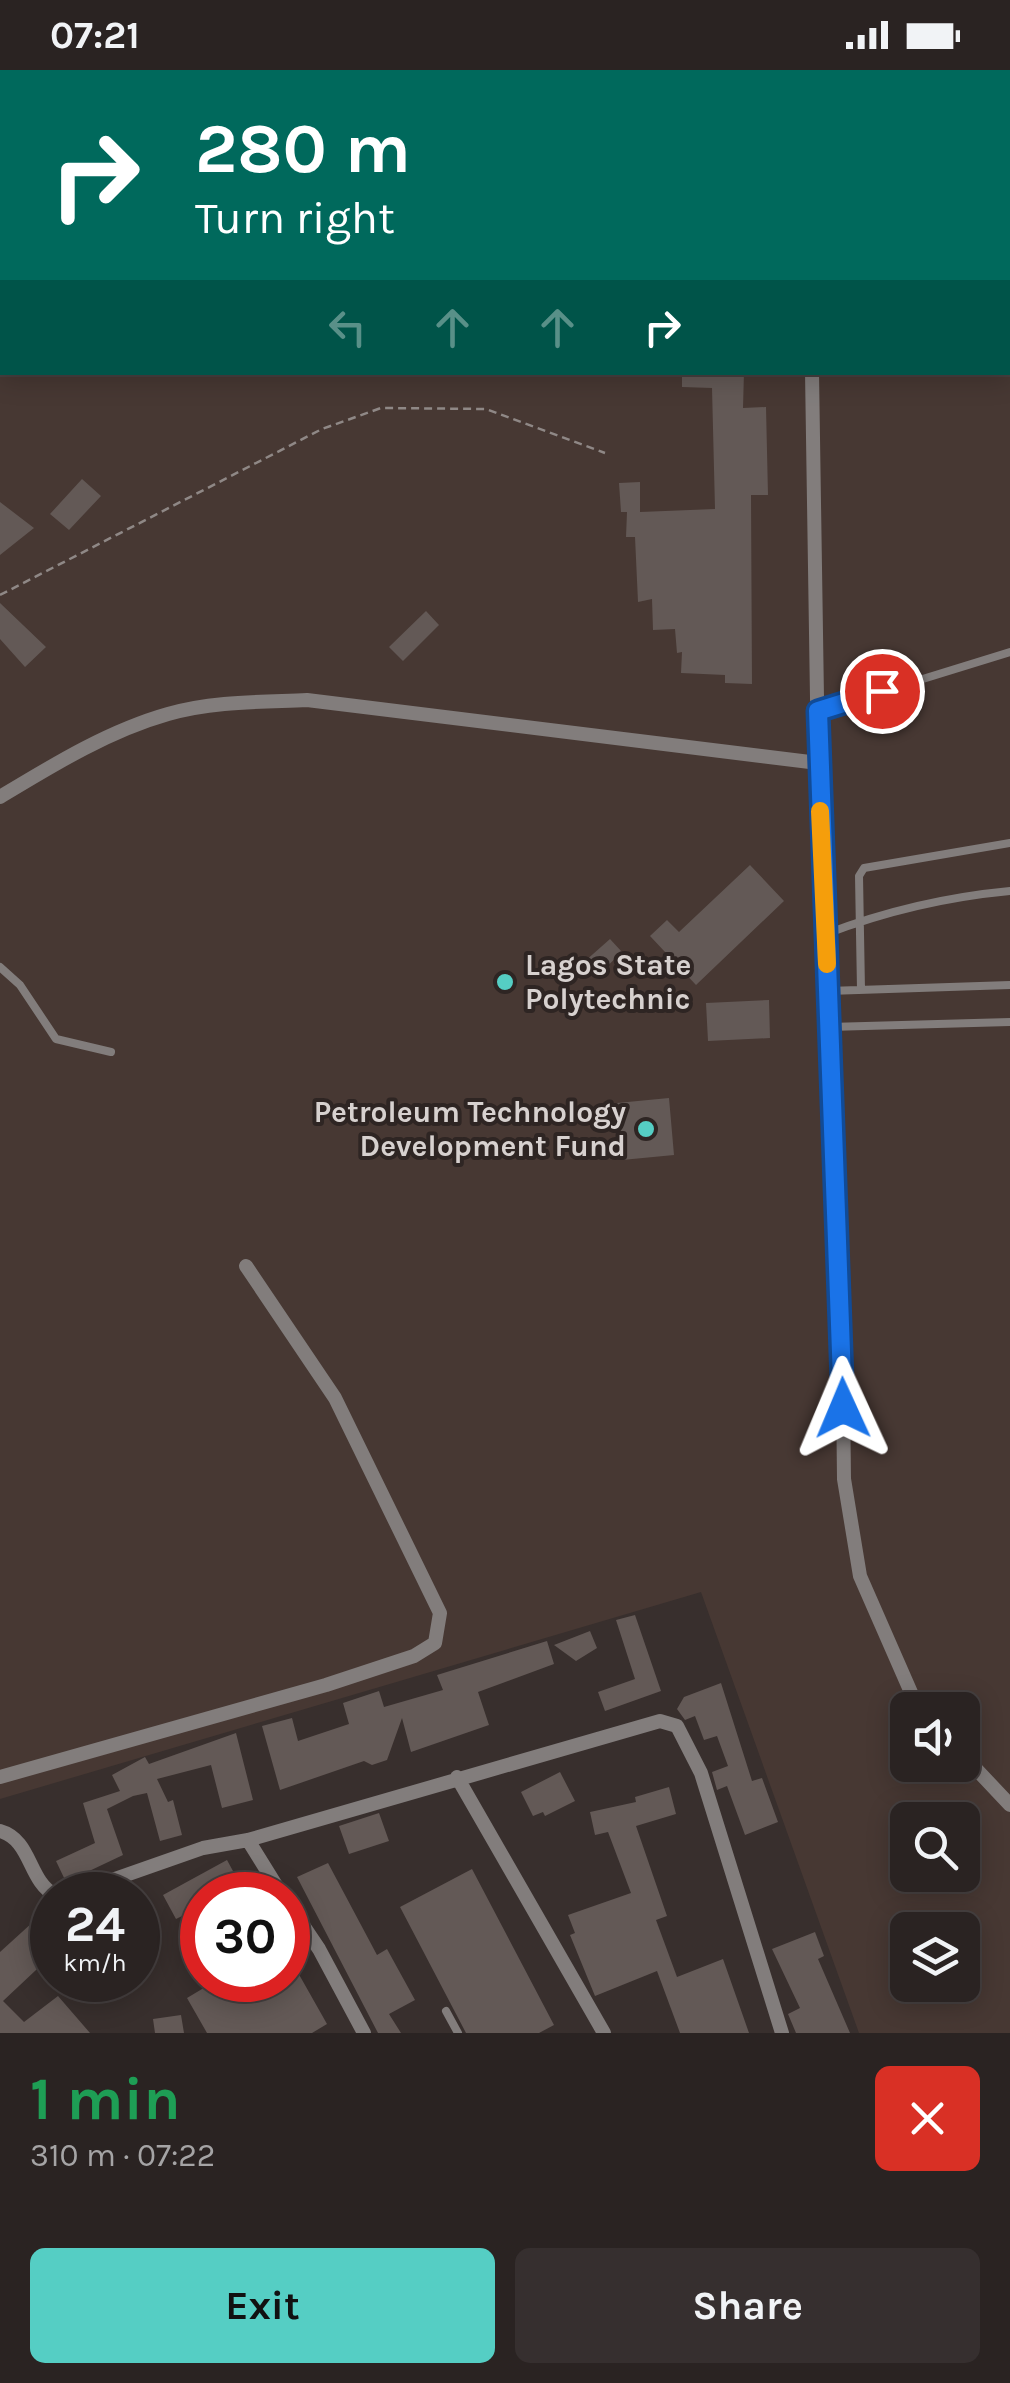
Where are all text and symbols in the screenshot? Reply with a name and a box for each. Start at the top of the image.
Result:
text: 07:21 [50,13,140,58]
text: 280 m [195,108,411,190]
icon: right [30,110,160,240]
text: Turn right [195,192,395,244]
icon: left [320,300,375,355]
icon: ahead [425,300,480,355]
icon: ahead [530,300,585,355]
icon: right [635,300,690,355]
pin [840,649,925,734]
icon: arrive [855,664,910,719]
place label: Lagos State Polytechnic [525,947,691,1017]
marker: Lagos State Polytechnic [494,971,516,993]
place label: Petroleum Technology Development Fund [314,1094,626,1164]
marker: Petroleum Technology Development Fund [635,1118,657,1140]
position arrow [791,1356,895,1460]
map controls [890,1692,980,2002]
button: sound [890,1692,980,1782]
button: search [890,1802,980,1892]
speed limit sign: 30 [180,1872,310,2002]
text: 24 [65,1895,125,1954]
button: layers [890,1912,980,2002]
text: km/h [63,1948,127,1977]
text: 1 min [30,2064,181,2134]
button: close [875,2066,980,2171]
text: 310 m · 07:22 [30,2137,215,2174]
button: Exit [30,2248,495,2363]
button: Share [515,2248,980,2363]

